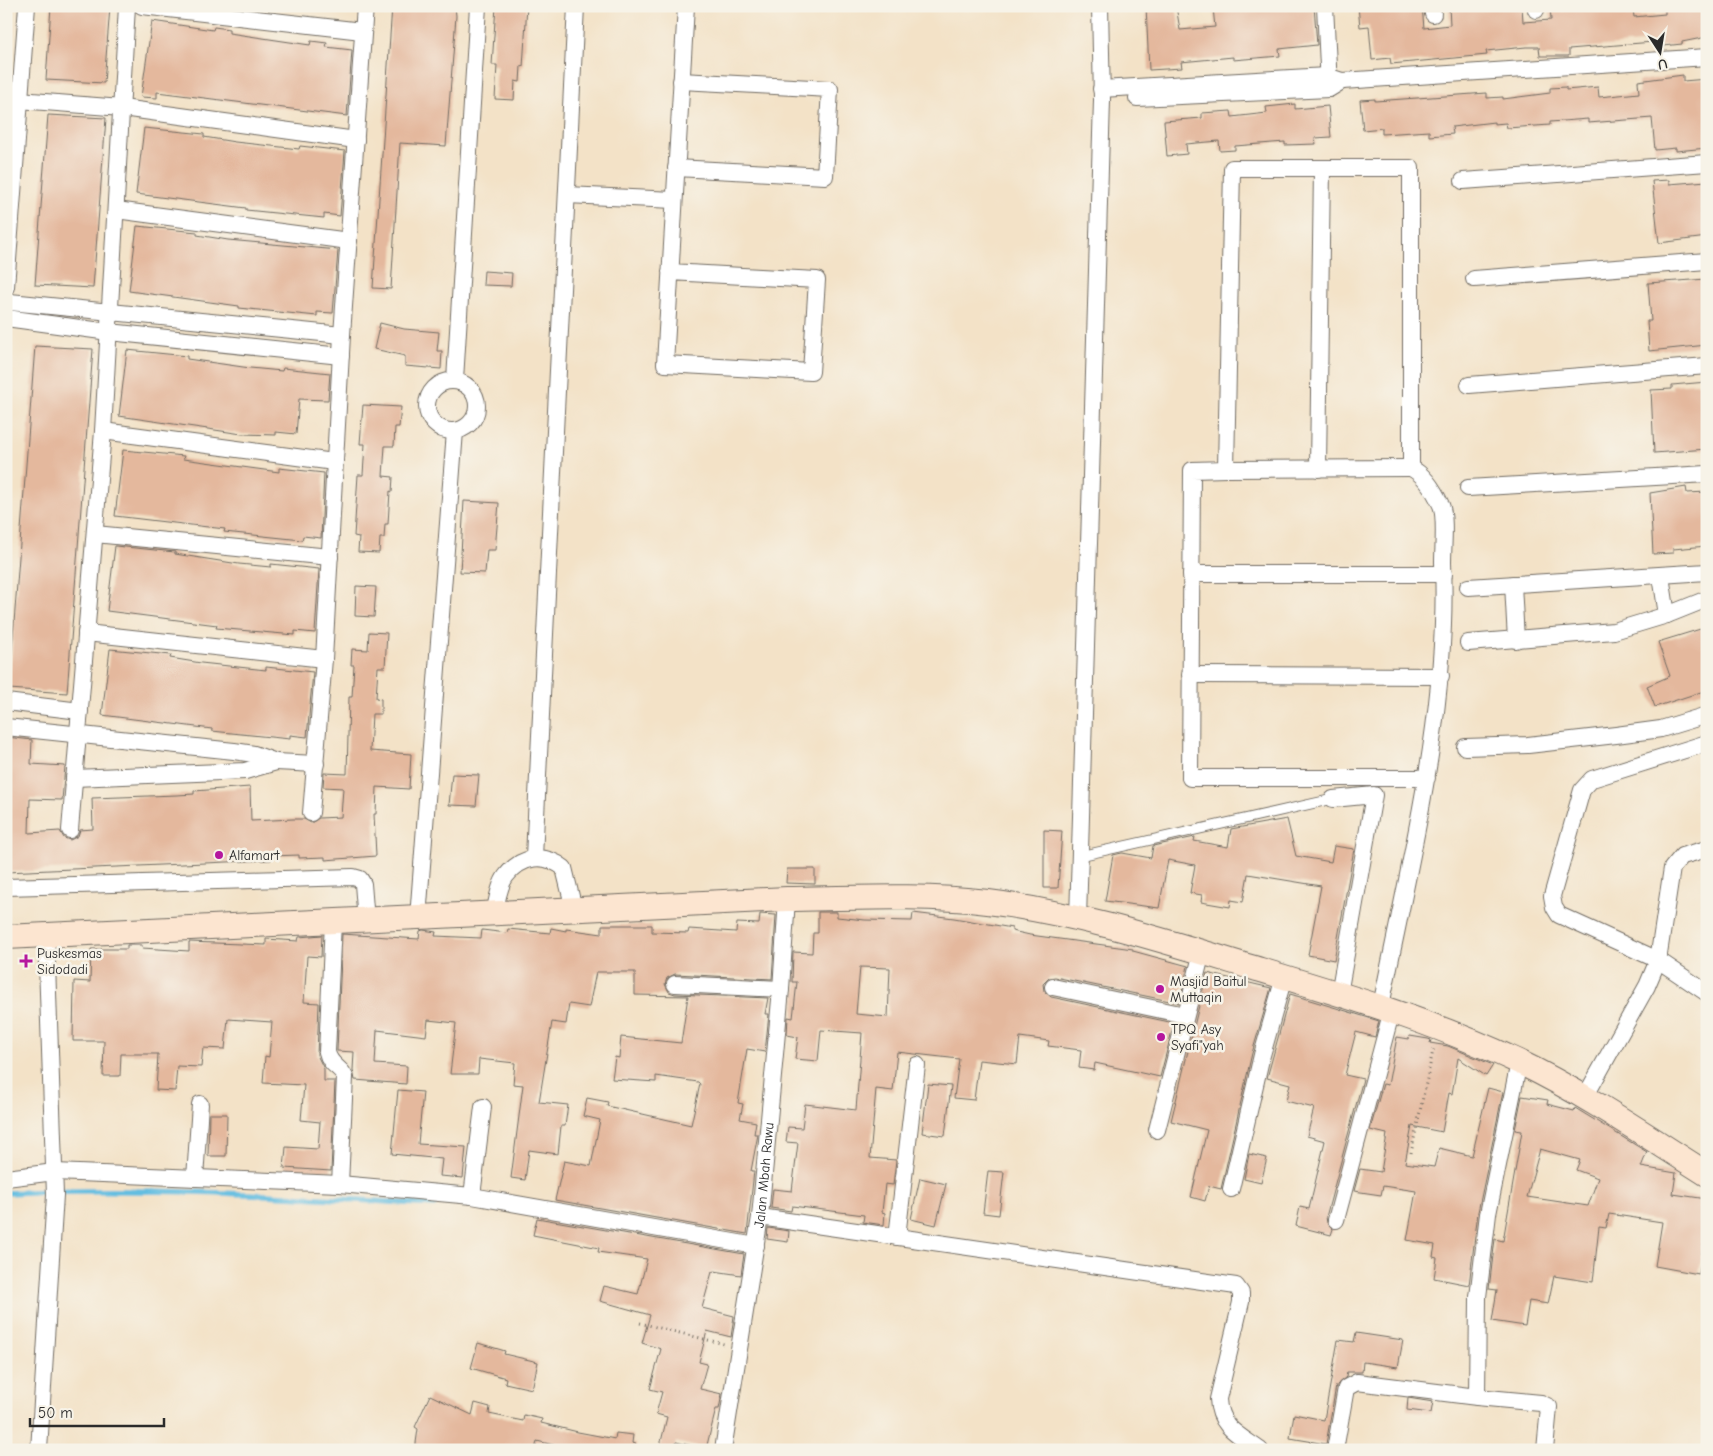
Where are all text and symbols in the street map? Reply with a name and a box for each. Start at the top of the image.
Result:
north arrow [1636,28,1686,78]
text: U [1656,55,1669,74]
place label: Alfamart [229,847,280,864]
marker: Alfamart [213,849,225,861]
place label: Puskesmas Sidodadi [37,945,102,978]
marker: Puskesmas Sidodadi [19,954,33,968]
place label: Masjid Baitul Muttaqin [1170,973,1247,1006]
marker: Masjid Baitul Muttaqin [1154,983,1166,995]
place label: TPQ Asy Syafi"yah [1171,1021,1224,1054]
marker: TPQ Asy Syafi"yah [1155,1031,1167,1043]
street label: Jalan Mbah Rawu [750,1122,778,1229]
scale bar [30,1396,164,1428]
text: 50 m [38,1404,73,1422]

